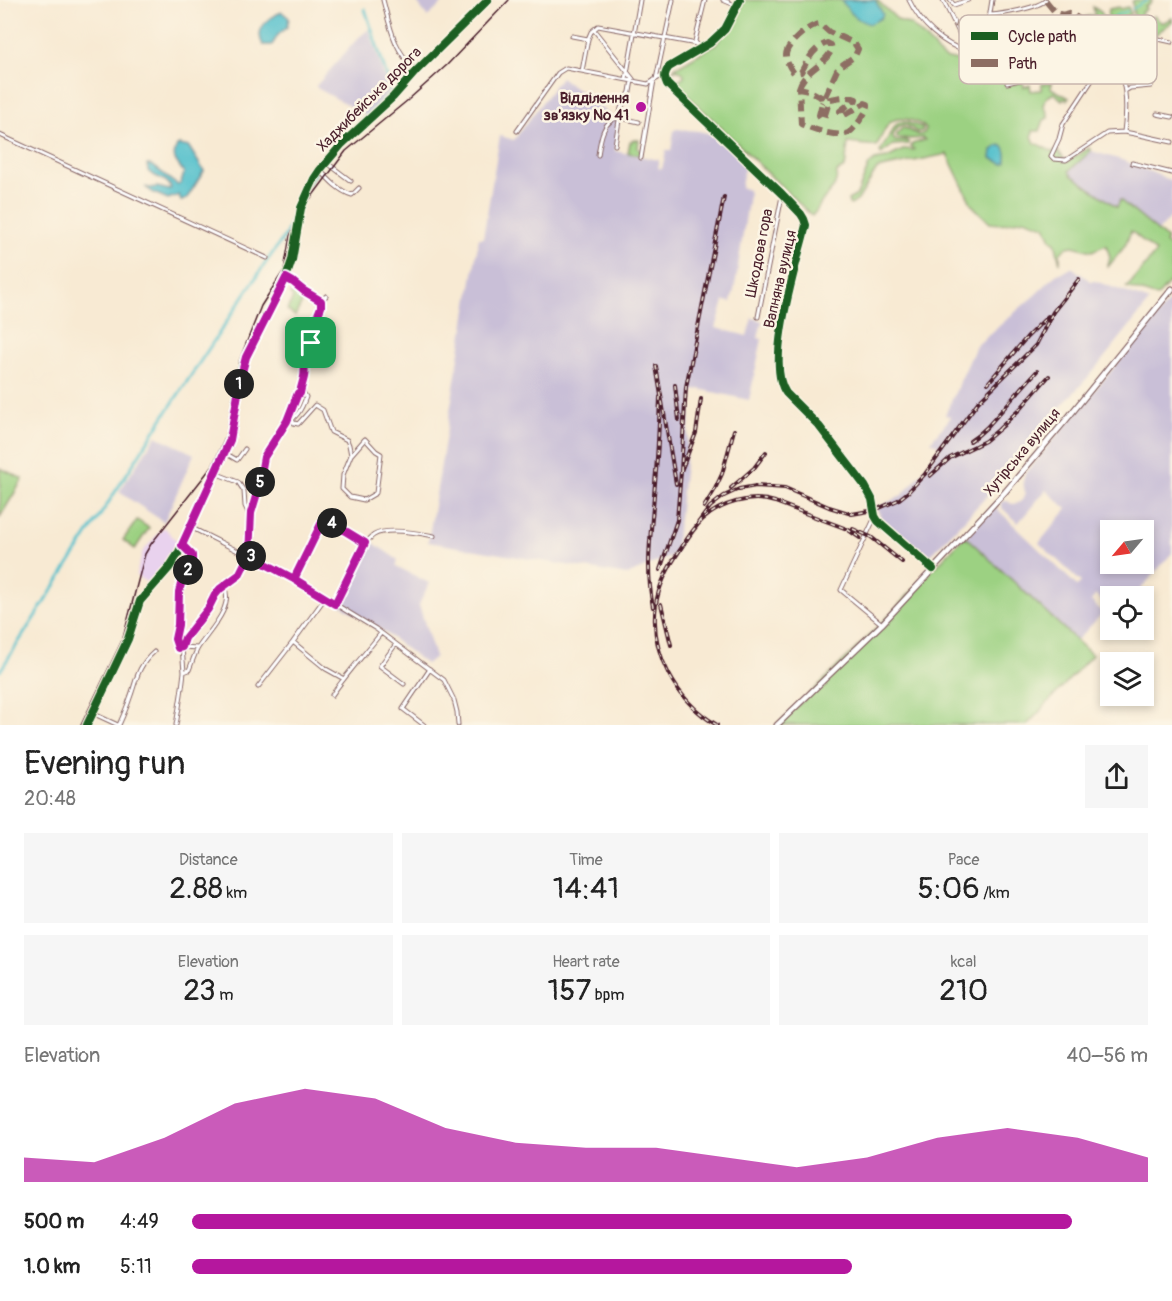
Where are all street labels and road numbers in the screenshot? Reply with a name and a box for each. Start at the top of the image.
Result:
street label: Хаджибейська дорога [313,43,426,156]
street label: Шкодова гора [742,207,777,299]
street label: Вапняна вулиця [760,228,801,330]
street label: Хутірська вулиця [980,404,1065,500]

